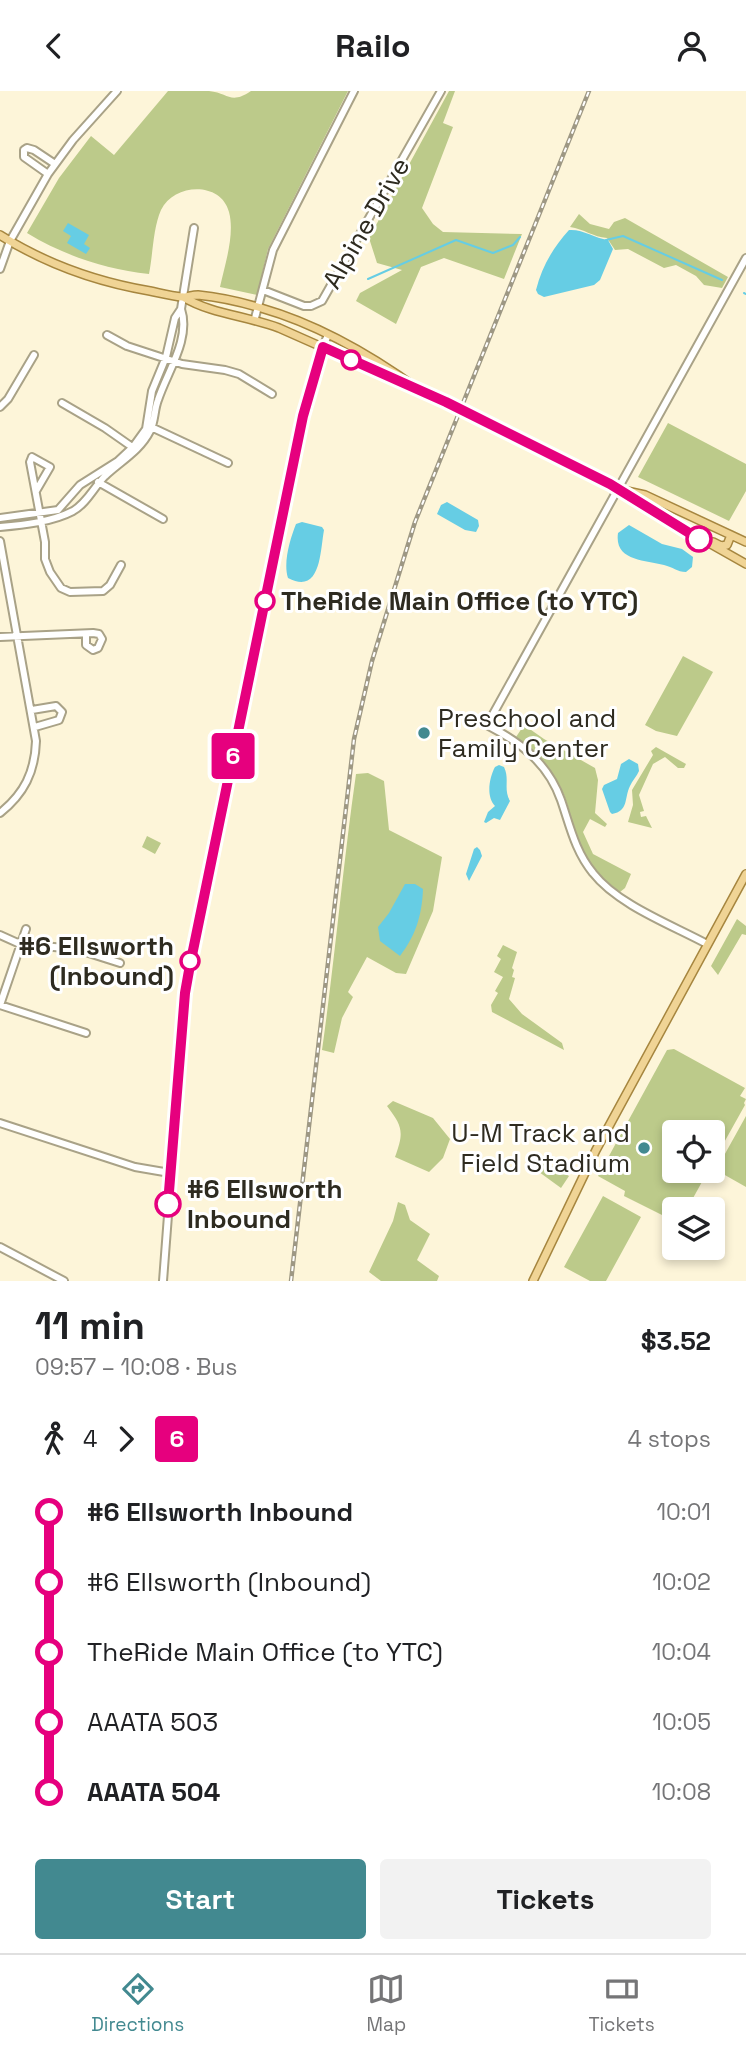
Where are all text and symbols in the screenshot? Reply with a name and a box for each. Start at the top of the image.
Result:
text: Railo [335,26,411,66]
icon: back [35,27,73,65]
icon: person [673,27,711,65]
street label: Alpine Drive [315,151,417,295]
unlabelled marker [341,350,361,370]
unlabelled marker [686,526,712,552]
place label: TheRide Main Office (to YTC) [281,584,638,618]
marker: TheRide Main Office (to YTC) [255,591,275,611]
place label: Preschool and Family Center [438,701,616,765]
marker: Preschool and Family Center [416,725,432,741]
line badge: 6 [210,733,256,779]
text: 6 [226,740,240,771]
place label: #6 Ellsworth (Inbound) [19,929,174,993]
marker: #6 Ellsworth (Inbound) [180,951,200,971]
place label: U-M Track and Field Stadium [451,1116,630,1180]
map controls [662,1120,725,1260]
button: locate [662,1120,725,1183]
marker: U-M Track and Field Stadium [636,1140,652,1156]
place label: #6 Ellsworth Inbound [187,1172,342,1236]
marker: #6 Ellsworth Inbound [155,1191,181,1217]
button: layers [662,1197,725,1260]
text: 11 min [35,1302,145,1350]
text: $3.52 [641,1324,711,1358]
text: 09:57 – 10:08 · Bus [35,1352,237,1382]
icon: walk [35,1420,73,1458]
icon: forward [107,1420,145,1458]
text: 6 [169,1423,184,1454]
text: 4 [83,1424,97,1454]
text: 4 stops [628,1424,711,1454]
text: #6 Ellsworth Inbound [87,1495,353,1529]
text: 10:01 [656,1497,711,1527]
text: #6 Ellsworth (Inbound) [87,1565,371,1599]
text: 10:02 [652,1567,711,1597]
text: TheRide Main Office (to YTC) [87,1635,443,1669]
text: 10:04 [652,1637,711,1667]
text: AAATA 503 [87,1705,218,1739]
text: 10:05 [652,1707,711,1737]
text: AAATA 504 [87,1775,220,1809]
text: 10:08 [652,1777,711,1807]
button: Start [35,1859,366,1939]
button: Tickets [380,1859,711,1939]
tab: Directions [91,1970,184,2037]
tab: Map [367,1970,406,2037]
tab: Tickets [588,1970,655,2037]

